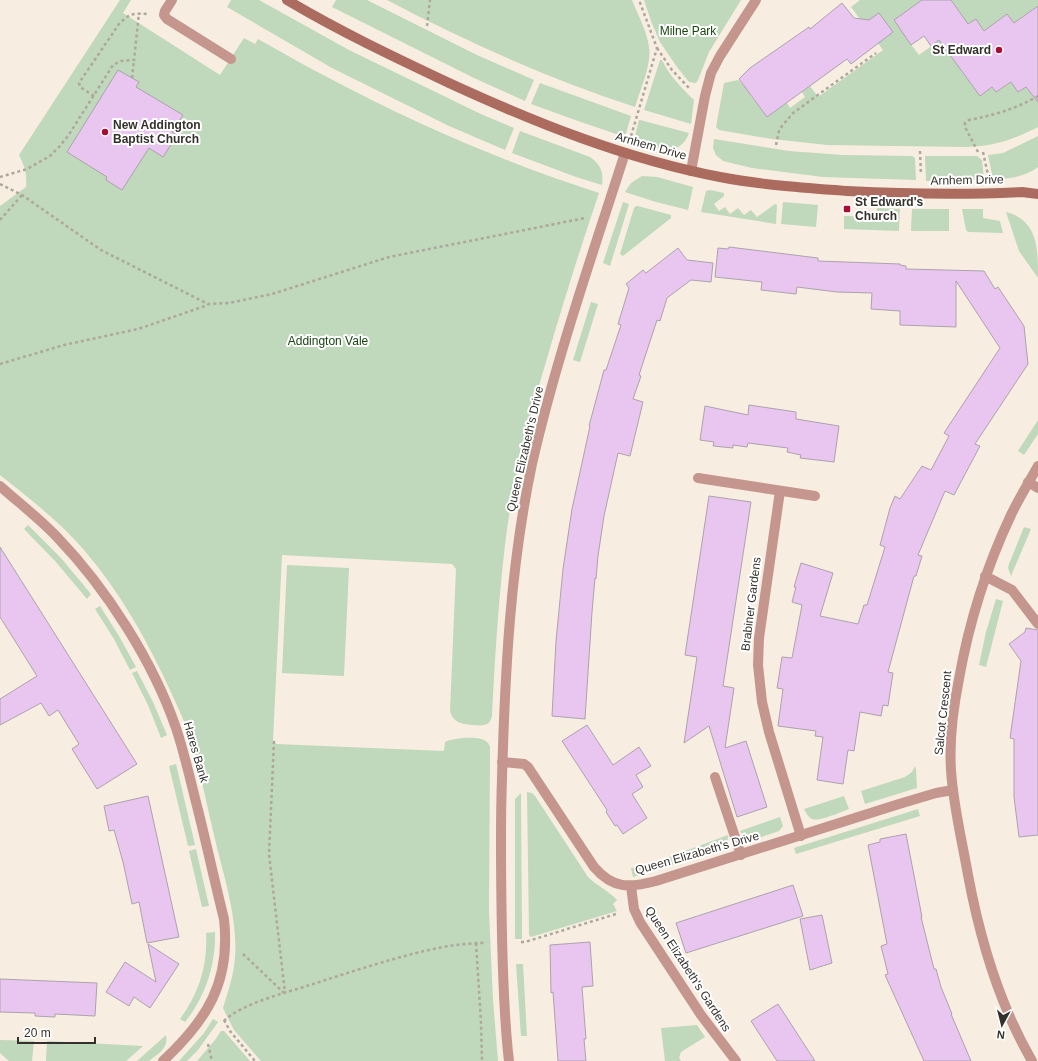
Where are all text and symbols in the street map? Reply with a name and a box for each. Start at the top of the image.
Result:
park label: Milne Park [660,24,717,38]
place label: St Edward [932,43,991,57]
marker: St Edward [994,45,1004,55]
place label: New Addington Baptist Church [113,118,201,146]
marker: New Addington Baptist Church [100,127,110,137]
street label: Arnhem Drive [614,129,688,163]
street label: Arnhem Drive [930,172,1004,188]
place label: St Edward's Church [855,195,924,223]
marker: St Edward's Church [842,204,852,214]
park label: Addington Vale [288,334,369,348]
street label: Queen Elizabeth's Drive [504,385,546,513]
street label: Brabiner Gardens [738,556,764,652]
street label: Salcot Crescent [932,669,954,756]
street label: Hares Bank [181,720,212,785]
street label: Queen Elizabeth's Drive [633,828,761,877]
street label: Queen Elizabeth's Gardens [642,904,734,1034]
north arrow [982,1005,1022,1045]
scale bar [18,1019,95,1045]
text: 20 m [24,1026,51,1040]
text: N [996,1028,1005,1041]

